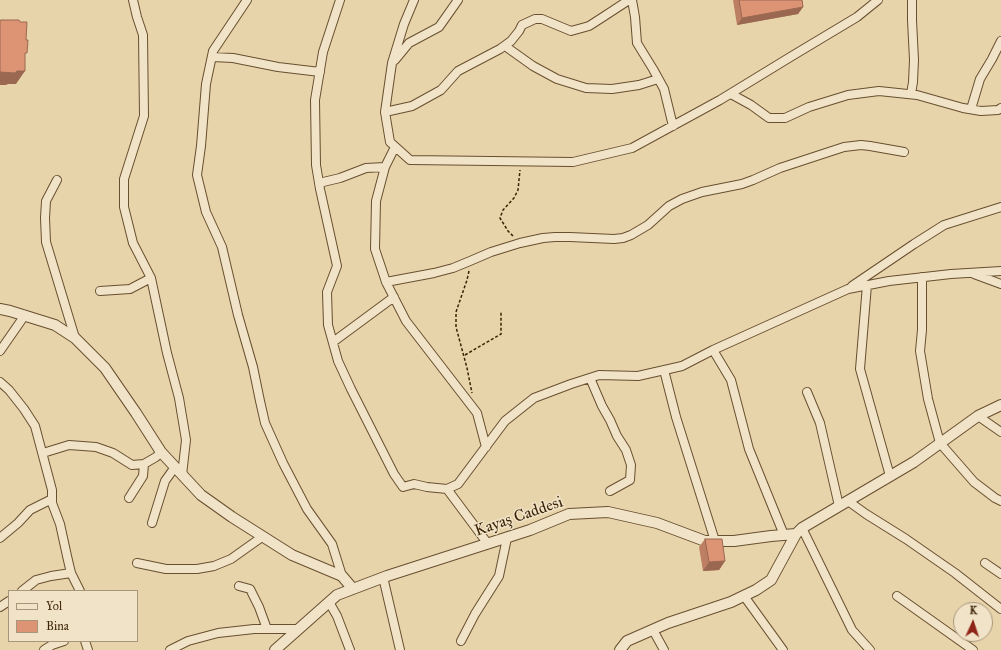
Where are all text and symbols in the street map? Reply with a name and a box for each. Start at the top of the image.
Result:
street label: Kayaş Caddesi [472,493,566,541]
legend [8,590,138,642]
text: Yol [46,599,62,613]
north arrow [953,602,993,642]
text: K [969,604,978,617]
text: Bina [46,619,69,633]

